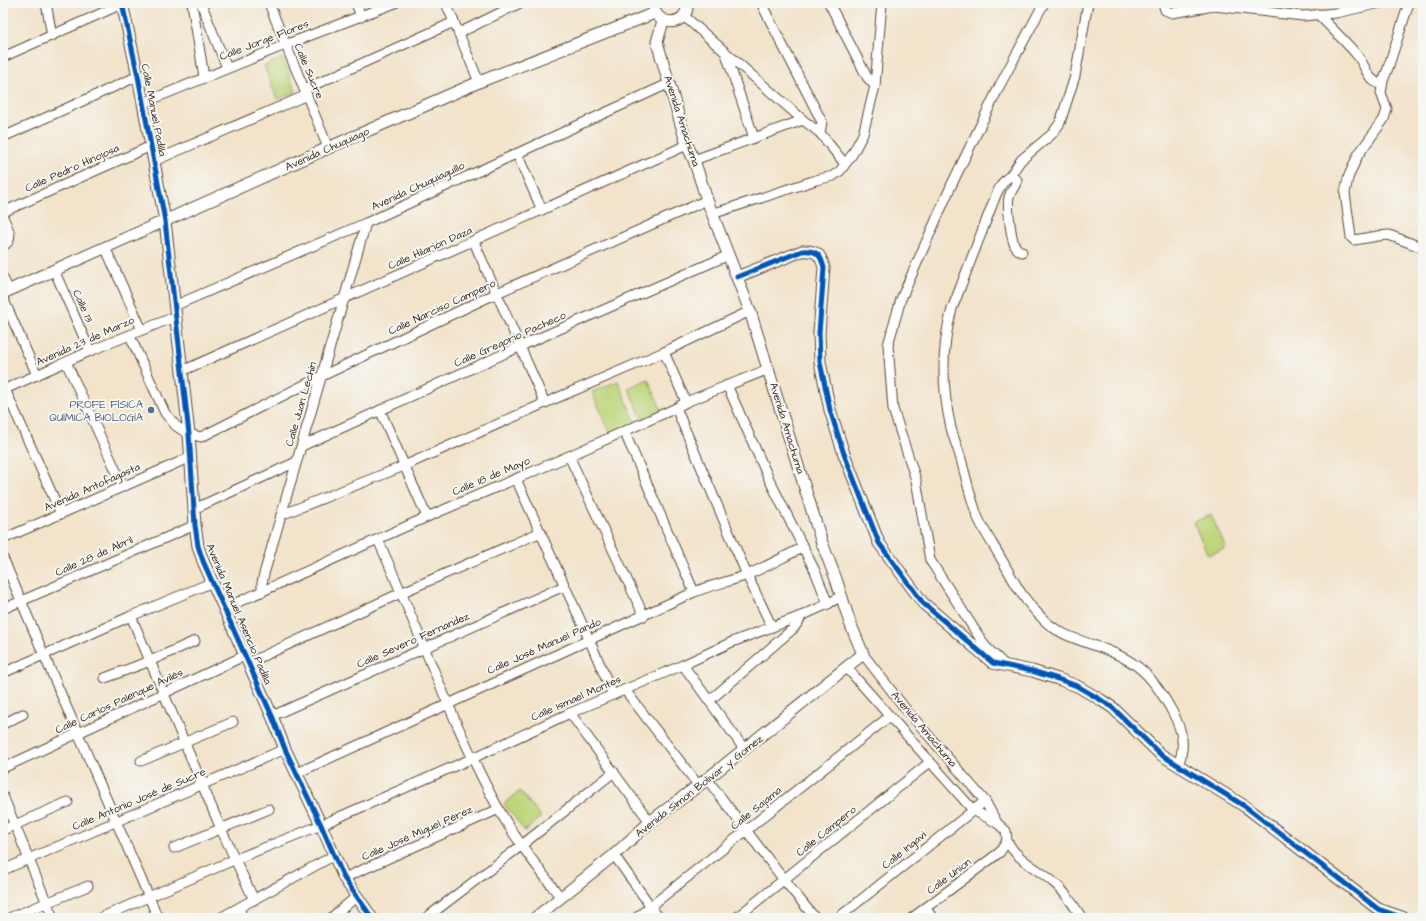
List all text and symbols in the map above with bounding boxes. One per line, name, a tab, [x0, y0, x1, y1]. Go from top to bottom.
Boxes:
street label: Calle Jorge Flores	[217, 16, 312, 65]
street label: Calle Sucre	[291, 41, 327, 101]
street label: Calle Manuel Padilla	[138, 62, 170, 158]
street label: Avenida Amachuma	[660, 74, 704, 169]
street label: Avenida Chuquiago	[283, 123, 373, 175]
street label: Calle Pedro Hinojosa	[22, 140, 122, 196]
street label: Avenida Chuquiaguillo	[369, 157, 468, 215]
street label: Calle Hilarión Daza	[386, 223, 475, 273]
street label: Calle Narciso Campero	[386, 275, 499, 338]
street label: Calle 13	[69, 287, 97, 325]
street label: Calle Gregorio Pacheco	[452, 307, 570, 371]
street label: Avenida 23 de Marzo	[33, 312, 137, 369]
street label: Calle Juan Lechin	[282, 360, 320, 448]
street label: Avenida Amachuma	[766, 380, 808, 476]
place label: PROFE FÍSICA QUÍMICA BIOLOGÍA	[49, 397, 143, 425]
marker: PROFE FÍSICA QUÍMICA BIOLOGÍA	[146, 405, 156, 415]
street label: Calle 18 de Mayo	[450, 453, 533, 500]
street label: Avenida Antofagasta	[42, 459, 143, 516]
street label: Calle 28 de Abril	[53, 532, 136, 580]
street label: Avenida Manuel Asencio Padilla	[202, 541, 276, 687]
street label: Calle Severo Fernandez	[354, 608, 472, 672]
street label: Calle José Manuel Pando	[485, 614, 604, 678]
street label: Calle Carlos Palenque Avilés	[53, 665, 186, 737]
street label: Calle Ismael Montes	[528, 671, 624, 725]
street label: Avenida Amachuma	[888, 688, 960, 770]
street label: Avenida Simon Bolivar y Gomez	[632, 731, 767, 841]
street label: Calle Antonio José de Sucre	[70, 764, 208, 834]
street label: Calle Sajama	[727, 783, 785, 833]
street label: Calle José Miguel Pérez	[359, 802, 476, 865]
street label: Calle Campero	[793, 802, 860, 860]
street label: Calle Ingavi	[879, 827, 930, 873]
street label: Calle Union	[924, 854, 975, 898]

